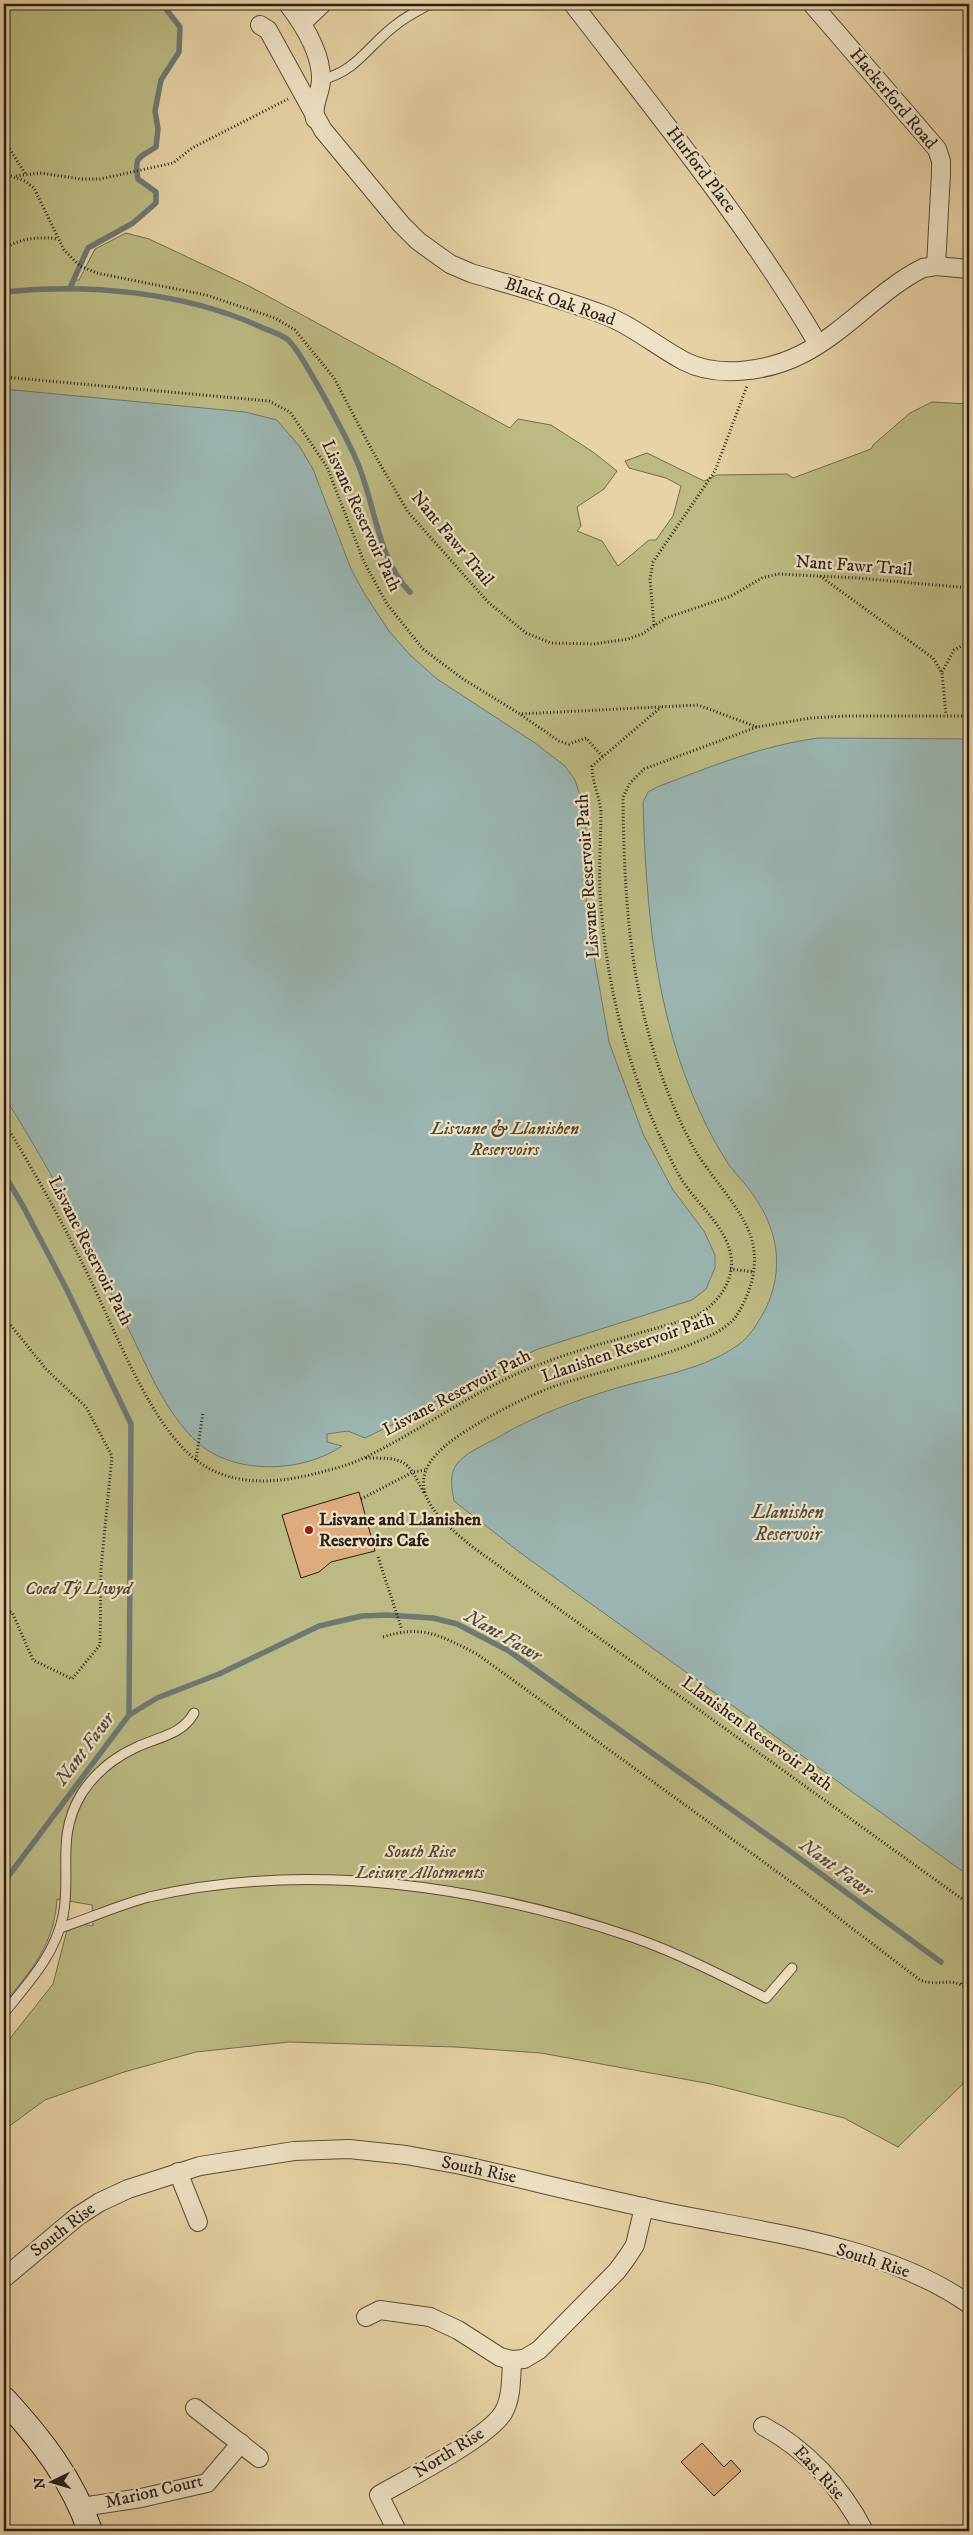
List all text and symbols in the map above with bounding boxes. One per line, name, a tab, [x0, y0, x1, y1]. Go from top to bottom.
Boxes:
street label: Hackerford Road	[845, 44, 941, 154]
street label: Hurford Place	[661, 122, 741, 218]
street label: Black Oak Road	[502, 273, 618, 331]
street label: Lisvane Reservoir Path	[316, 437, 406, 596]
street label: Nant Fawr Trail	[406, 487, 498, 591]
street label: Nant Fawr Trail	[795, 551, 914, 581]
street label: Lisvane Reservoir Path	[571, 793, 605, 959]
park label: Lisvane & Llanishen Reservoirs	[430, 1118, 579, 1161]
street label: Lisvane Reservoir Path	[43, 1173, 137, 1330]
street label: Llanishen Reservoir Path	[539, 1308, 718, 1388]
street label: Lisvane Reservoir Path	[379, 1344, 535, 1441]
water label: Llanishen Reservoir	[751, 1501, 824, 1546]
place label: Lisvane and Llanishen Reservoirs Cafe	[319, 1509, 482, 1552]
marker: Lisvane and Llanishen Reservoirs Cafe	[303, 1524, 315, 1536]
park label: Coed Tŷ Llwyd	[25, 1578, 134, 1600]
water label: Nant Fawr	[460, 1604, 547, 1668]
street label: Llanishen Reservoir Path	[677, 1672, 837, 1796]
water label: Nant Fawr	[50, 1706, 121, 1791]
water label: Nant Fawr	[794, 1833, 879, 1904]
park label: South Rise Leisure Allotments	[355, 1841, 485, 1884]
street label: South Rise	[440, 2151, 518, 2189]
street label: South Rise	[26, 2198, 100, 2262]
street label: South Rise	[833, 2239, 913, 2283]
street label: North Rise	[410, 2423, 488, 2483]
street label: East Rise	[788, 2441, 850, 2505]
north arrow	[28, 2458, 78, 2508]
street label: Marion Court	[103, 2470, 205, 2514]
text: N	[31, 2476, 50, 2490]

